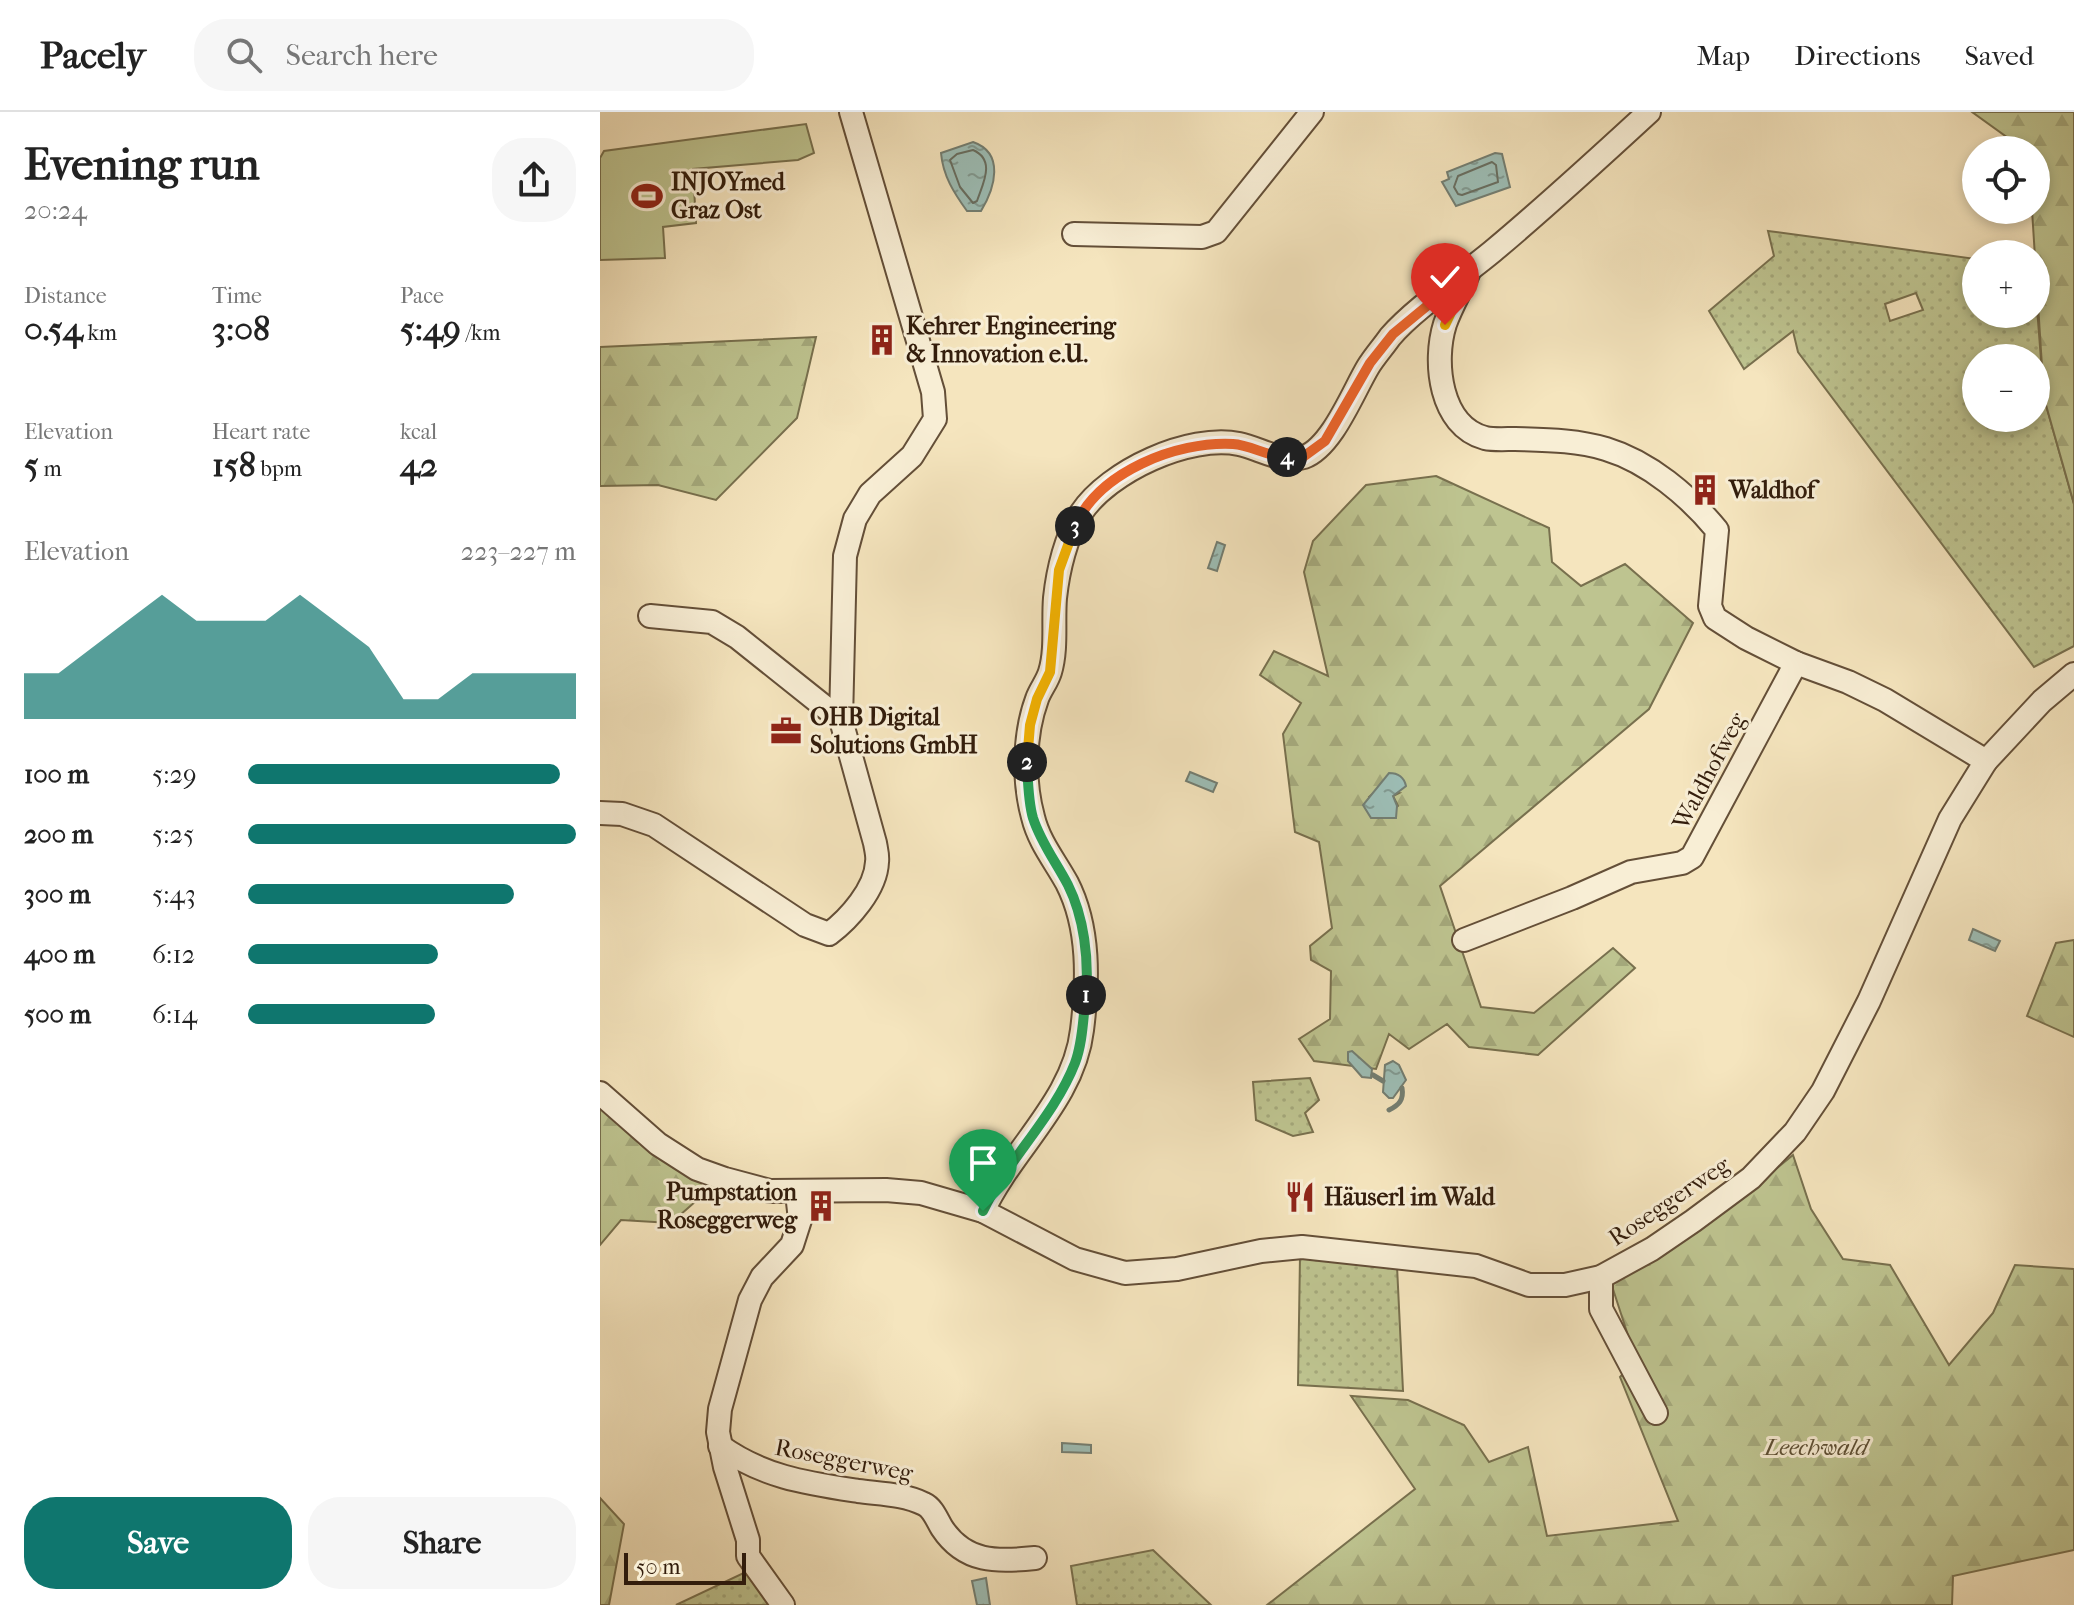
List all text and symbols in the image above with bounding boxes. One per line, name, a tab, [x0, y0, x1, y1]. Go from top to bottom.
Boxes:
search box	[194, 19, 754, 91]
text: Pacely	[40, 33, 146, 78]
icon: search	[222, 33, 266, 77]
text: Search here	[286, 38, 438, 73]
text: Map	[1697, 39, 1750, 72]
text: Directions	[1794, 39, 1921, 72]
text: Saved	[1965, 39, 2034, 72]
map controls	[1962, 136, 2050, 432]
button: locate	[1962, 136, 2050, 224]
button: share	[492, 138, 576, 222]
text: Evening run	[24, 139, 259, 190]
place label: INJOYmed Graz Ost	[671, 168, 786, 224]
sports icon: INJOYmed Graz Ost	[630, 179, 664, 213]
text: 20:24	[24, 195, 87, 226]
button: +	[1962, 240, 2050, 328]
pin	[1411, 243, 1479, 325]
icon: check	[1423, 255, 1467, 299]
text: Distance	[24, 283, 107, 309]
text: Time	[212, 283, 262, 309]
text: Pace	[400, 283, 444, 309]
text: 0.54	[24, 309, 83, 349]
text: 3:08	[212, 309, 270, 349]
text: 5:49	[400, 309, 461, 349]
place label: Kehrer Engineering & Innovation e.U.	[906, 312, 1117, 368]
text: km	[83, 320, 117, 346]
text: /km	[461, 320, 501, 346]
building icon: Kehrer Engineering & Innovation e.U.	[865, 323, 899, 357]
button: −	[1962, 344, 2050, 432]
text: Elevation	[24, 419, 113, 445]
text: Heart rate	[212, 419, 311, 445]
text: kcal	[400, 419, 437, 445]
pin: 4	[1267, 437, 1307, 477]
text: 4	[1281, 444, 1294, 470]
text: 5	[24, 445, 39, 485]
text: 158	[212, 445, 256, 485]
text: 42	[400, 445, 438, 485]
text: m	[39, 456, 62, 482]
text: bpm	[256, 456, 302, 482]
building icon: Waldhof	[1688, 473, 1722, 507]
place label: Waldhof	[1728, 476, 1820, 504]
pin: 3	[1055, 506, 1095, 546]
text: 3	[1070, 513, 1080, 539]
text: Elevation	[24, 536, 129, 567]
text: 223–227 m	[461, 536, 576, 567]
place label: OHB Digital Solutions GmbH	[810, 703, 978, 759]
street label: Waldhofweg	[1666, 707, 1752, 835]
office icon: OHB Digital Solutions GmbH	[769, 714, 803, 748]
pin: 2	[1007, 742, 1047, 782]
text: 2	[1021, 749, 1033, 775]
text: 100 m	[24, 759, 89, 790]
text: 5:29	[152, 759, 197, 790]
text: 200 m	[24, 819, 93, 850]
text: 5:25	[152, 819, 194, 850]
text: 300 m	[24, 879, 91, 910]
text: 5:43	[152, 879, 196, 910]
text: 400 m	[24, 939, 95, 970]
text: 6:12	[152, 939, 195, 970]
pin: 1	[1066, 975, 1106, 1015]
text: 1	[1082, 982, 1090, 1008]
text: 500 m	[24, 999, 91, 1030]
text: 6:14	[152, 999, 197, 1030]
pin	[949, 1129, 1017, 1211]
icon: arrive	[961, 1141, 1005, 1185]
street label: Roseggerweg	[1603, 1150, 1736, 1252]
place label: Pumpstation Roseggerweg	[657, 1178, 798, 1234]
restaurant icon: Häuserl im Wald	[1283, 1180, 1317, 1214]
place label: Häuserl im Wald	[1324, 1183, 1496, 1211]
building icon: Pumpstation Roseggerweg	[804, 1189, 838, 1223]
street label: Roseggerweg	[773, 1433, 917, 1487]
park label: Leechwald	[1762, 1433, 1871, 1461]
button: Save	[24, 1497, 292, 1589]
button: Share	[308, 1497, 576, 1589]
scale bar	[624, 1549, 746, 1585]
text: 50 m	[636, 1554, 681, 1580]

